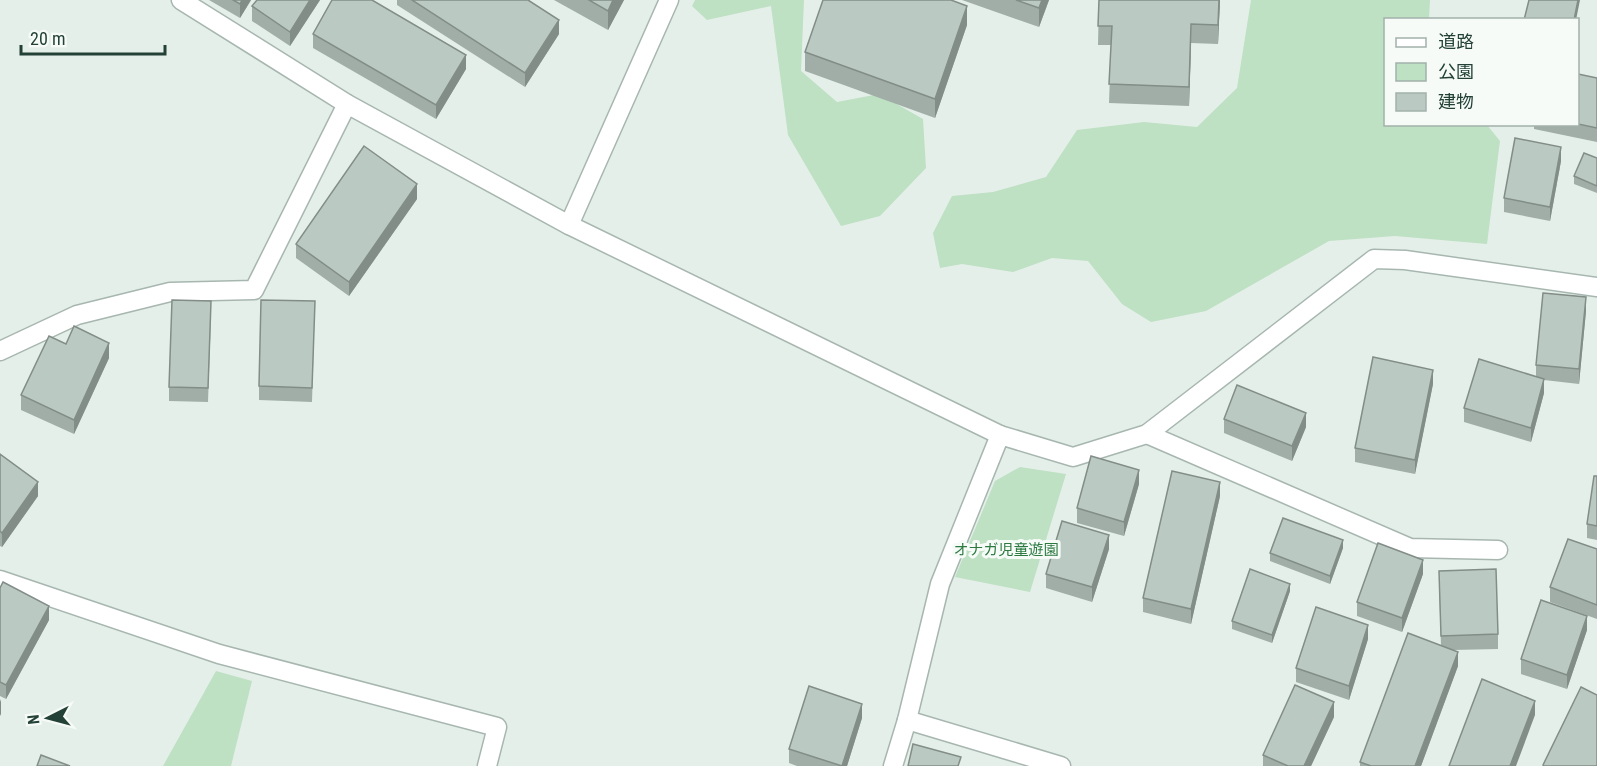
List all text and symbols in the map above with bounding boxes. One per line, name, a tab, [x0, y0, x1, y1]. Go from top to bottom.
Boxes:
scale bar	[21, 18, 165, 56]
legend	[1384, 18, 1579, 126]
text: 20 m	[30, 28, 65, 49]
text: 道路	[1438, 31, 1474, 52]
text: 公園	[1438, 61, 1474, 82]
text: 建物	[1438, 91, 1474, 112]
park label: オナガ児童遊園	[953, 541, 1059, 559]
north arrow	[18, 688, 78, 748]
text: N	[24, 714, 44, 725]

